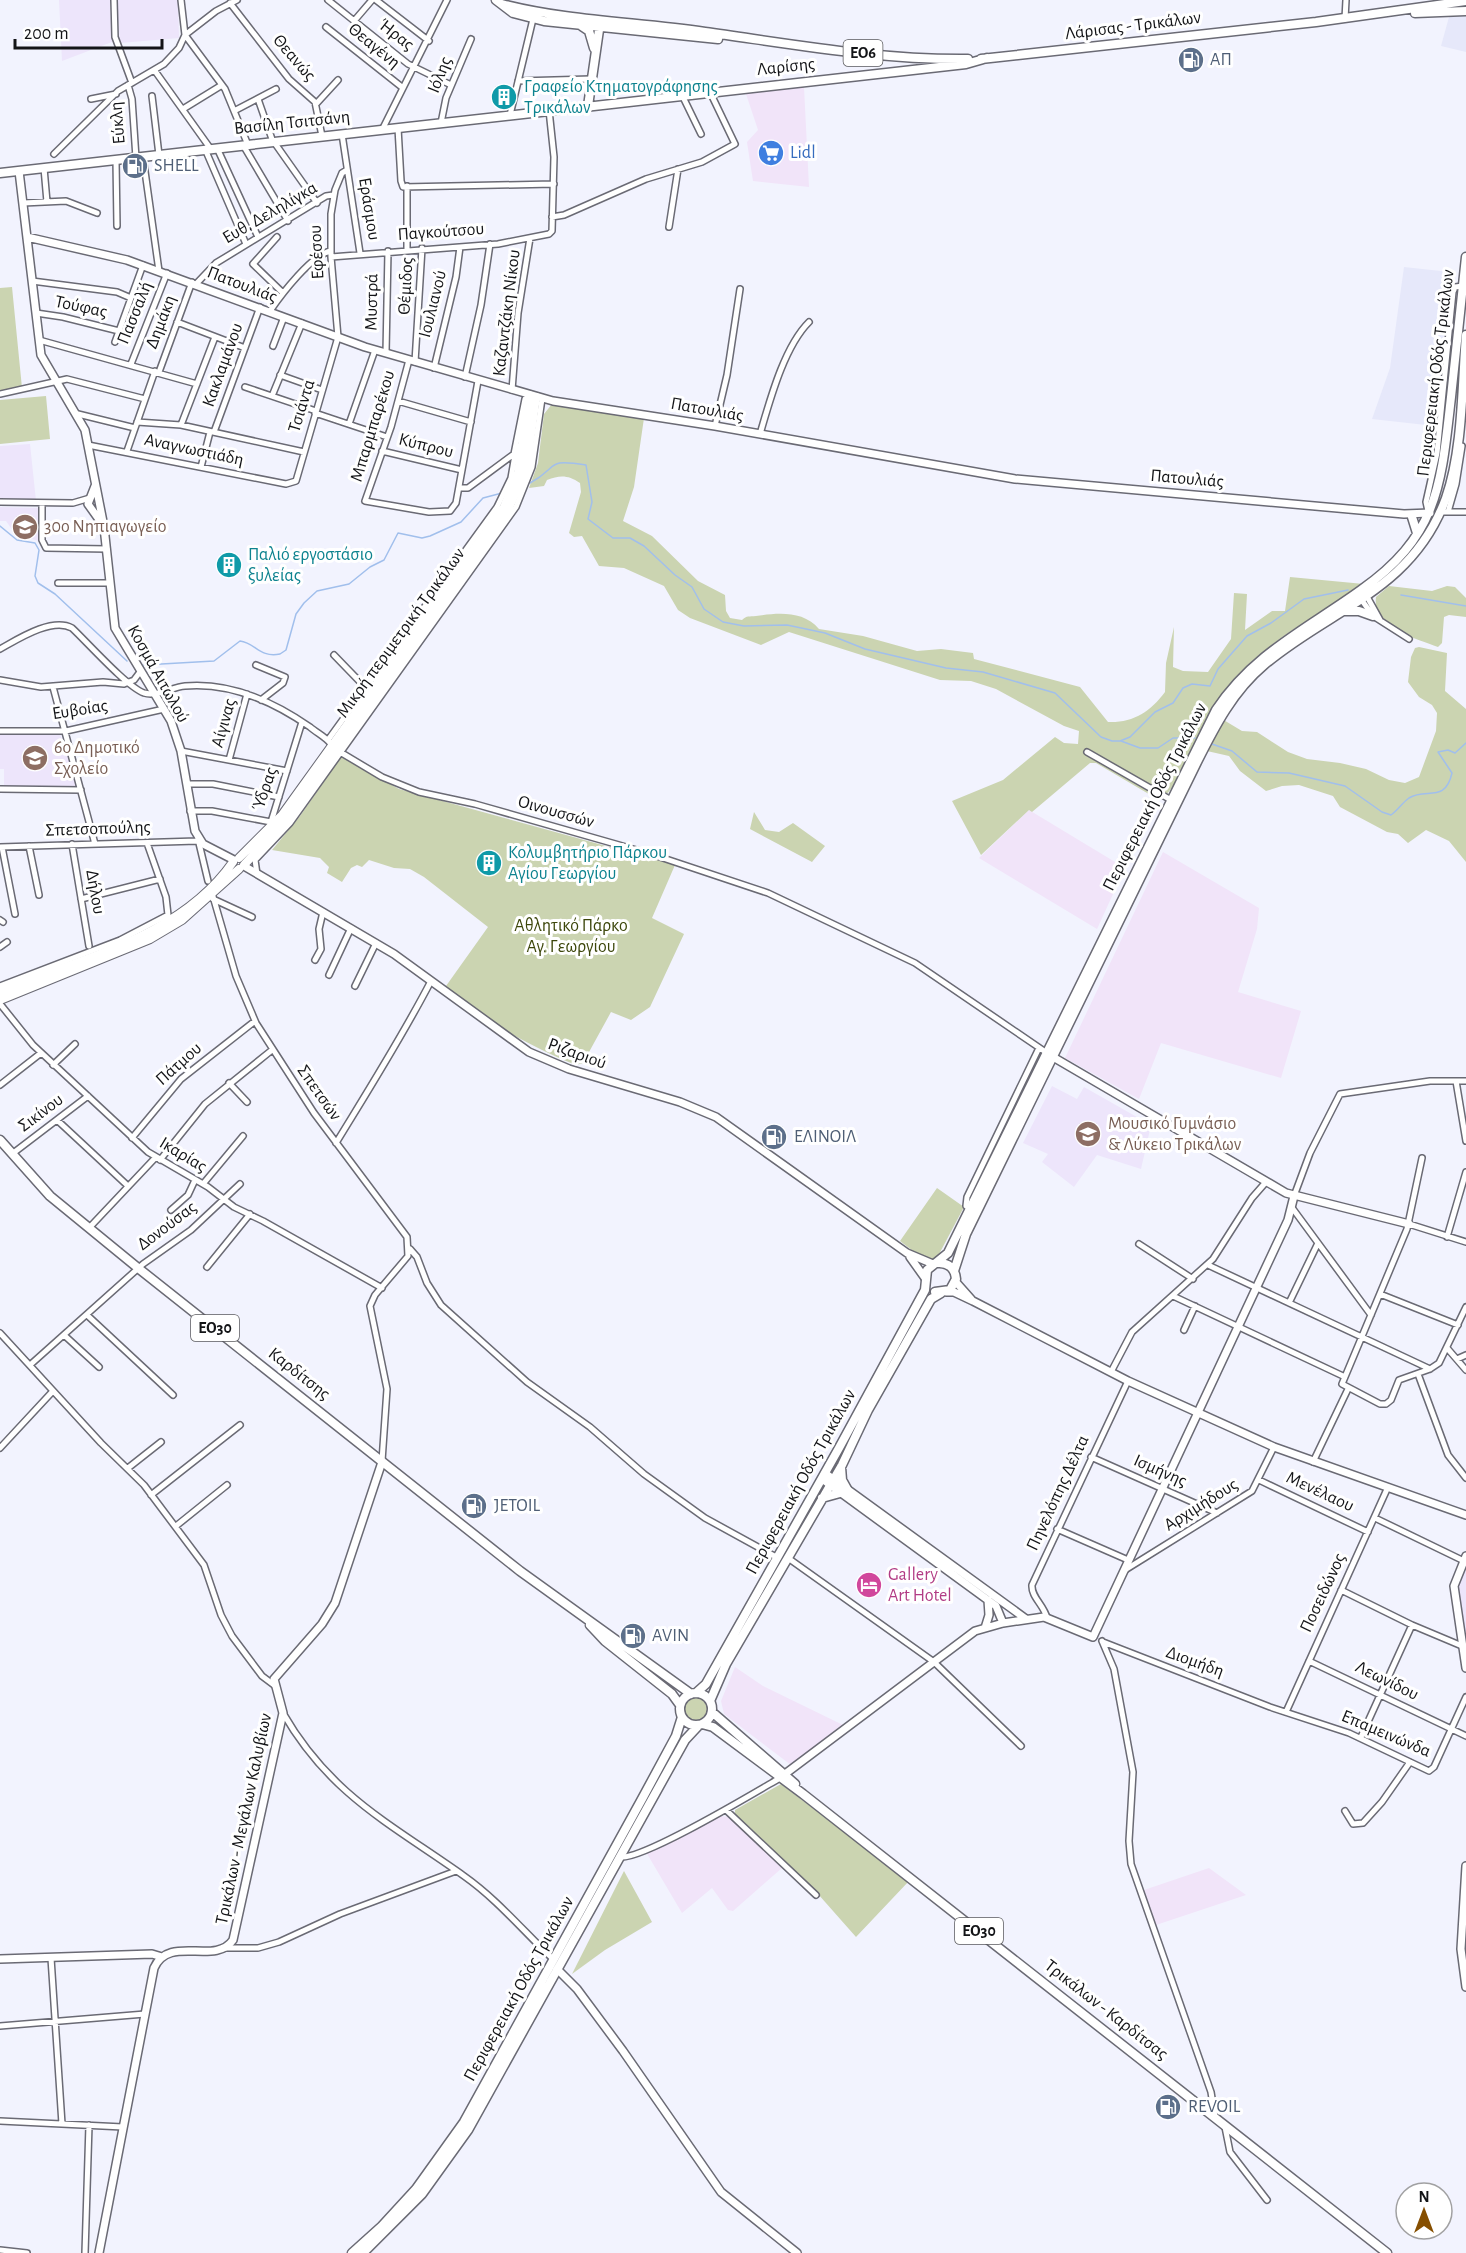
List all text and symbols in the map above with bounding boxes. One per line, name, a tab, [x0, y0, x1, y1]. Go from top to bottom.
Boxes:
street label: Λάρισας - Τρικάλων	[1064, 9, 1202, 43]
scale bar	[15, 12, 162, 50]
street label: Ήρας	[375, 16, 417, 54]
street label: Θεαγένη	[345, 20, 403, 72]
text: 200 m	[24, 25, 69, 43]
street label: Θεανώς	[269, 31, 319, 85]
road number: ΕΟ6	[844, 40, 882, 66]
fuel station icon: ΑΠ	[1176, 45, 1206, 75]
place label: ΑΠ	[1210, 51, 1232, 69]
street label: Ιόλης	[425, 54, 455, 96]
street label: Λαρίσης	[756, 54, 816, 79]
place label: Γραφείο Κτηματογράφησης Τρικάλων	[524, 77, 718, 117]
building icon: Γραφείο Κτηματογράφησης Τρικάλων	[489, 82, 519, 112]
street label: Εύκλη	[107, 101, 129, 145]
street label: Βασίλη Τσιτσάνη	[233, 107, 351, 138]
supermarket icon: Lidl	[756, 138, 786, 168]
place label: Lidl	[790, 144, 816, 162]
fuel station icon: SHELL	[120, 151, 150, 181]
place label: SHELL	[154, 157, 199, 175]
street label: Εράσμου	[355, 176, 383, 242]
street label: Ευθ. Δεληλίγκα	[219, 178, 320, 247]
street label: Παγκούτσου	[397, 220, 485, 244]
street label: Εφέσου	[307, 224, 327, 280]
street label: Καζαντζάκη Νίκου	[489, 248, 524, 377]
street label: Θέμιδος	[396, 257, 416, 315]
street label: Πατουλιάς	[204, 263, 280, 307]
street label: Περιφερειακή Οδός Τρικάλων	[1414, 268, 1458, 477]
street label: Ιουλιανού	[416, 269, 450, 339]
street label: Μυστρά	[363, 273, 381, 331]
street label: Πασσαλή	[114, 279, 156, 347]
street label: Τούφας	[53, 293, 109, 321]
street label: Δημάκη	[143, 293, 179, 351]
street label: Κακλαμάνου	[200, 321, 246, 409]
street label: Μπαρμπαρέκου	[348, 368, 398, 484]
street label: Τσιάντα	[285, 377, 319, 435]
street label: Πατουλιάς	[669, 395, 745, 425]
street label: Αναγνωστιάδη	[143, 431, 245, 469]
street label: Κύπρου	[397, 431, 455, 461]
street label: Πατουλιάς	[1150, 467, 1224, 491]
school or university icon: 30ο Νηπιαγωγείο	[10, 512, 40, 542]
place label: 30ο Νηπιαγωγείο	[44, 517, 166, 536]
street label: Μικρή περιμετρική Τρικάλων	[334, 545, 469, 721]
place label: Παλιό εργοστάσιο ξυλείας	[248, 546, 373, 585]
building icon: Παλιό εργοστάσιο ξυλείας	[214, 550, 244, 580]
street label: Κοσμά Αιτωλού	[124, 622, 192, 726]
street label: Ευβοίας	[51, 696, 109, 723]
street label: Αίγινας	[207, 696, 240, 750]
street label: Περιφερειακή Οδός Τρικάλων	[1100, 700, 1210, 894]
place label: 6ο Δημοτικό Σχολείο	[54, 739, 140, 778]
school or university icon: 6ο Δημοτικό Σχολείο	[20, 743, 50, 773]
street label: Ύδρας	[249, 765, 281, 813]
street label: Οινουσσών	[516, 793, 597, 832]
street label: Σπετσοπούλης	[45, 818, 151, 840]
place label: Κολυμβητήριο Πάρκου Αγίου Γεωργίου	[508, 844, 667, 883]
building icon: Κολυμβητήριο Πάρκου Αγίου Γεωργίου	[474, 848, 504, 878]
street label: Δήλου	[82, 868, 108, 916]
park label: Αθλητικό Πάρκο Αγ. Γεωργίου	[514, 917, 628, 956]
street label: Ριζαριού	[545, 1035, 609, 1073]
street label: Πάτμου	[153, 1039, 205, 1089]
street label: Σπετσών	[293, 1062, 345, 1124]
street label: Σικίνου	[15, 1090, 67, 1136]
place label: Μουσικό Γυμνάσιο & Λύκειο Τρικάλων	[1108, 1115, 1242, 1154]
school or university icon: Μουσικό Γυμνάσιο & Λύκειο Τρικάλων	[1073, 1119, 1103, 1149]
fuel station icon: ΕΛΙΝΟΙΛ	[759, 1122, 789, 1152]
place label: ΕΛΙΝΟΙΛ	[794, 1128, 856, 1146]
street label: Ικαρίας	[156, 1133, 210, 1176]
street label: Δονούσας	[134, 1198, 200, 1254]
road number: ΕΟ30	[191, 1315, 239, 1341]
street label: Καρδίτσης	[265, 1344, 334, 1404]
street label: Περιφερειακή Οδός Τρικάλων	[743, 1386, 860, 1577]
street label: Πηνελόπης Δέλτα	[1023, 1433, 1093, 1553]
street label: Ισμήνης	[1131, 1451, 1189, 1491]
street label: Μενέλαου	[1283, 1469, 1357, 1515]
street label: Αρχιμήδους	[1161, 1475, 1241, 1535]
fuel station icon: JETOIL	[459, 1491, 489, 1521]
place label: JETOIL	[494, 1497, 541, 1515]
street label: Ποσειδώνος	[1297, 1551, 1349, 1635]
place label: Gallery Art Hotel	[888, 1566, 952, 1605]
hotel icon: Gallery Art Hotel	[854, 1570, 884, 1600]
fuel station icon: AVIN	[618, 1621, 648, 1651]
place label: AVIN	[652, 1627, 689, 1645]
street label: Διομήδη	[1164, 1643, 1226, 1681]
street label: Λεωνίδου	[1353, 1657, 1422, 1704]
street label: Επαμεινώνδα	[1339, 1707, 1433, 1761]
street label: Τρικάλων - Μεγάλων Καλυβίων	[212, 1711, 275, 1926]
street label: Περιφερειακή Οδός Τρικάλων	[461, 1893, 578, 2084]
road number: ΕΟ30	[955, 1918, 1003, 1944]
street label: Τρικάλων - Καρδίτσας	[1041, 1956, 1172, 2064]
fuel station icon: REVOIL	[1153, 2092, 1183, 2122]
place label: REVOIL	[1188, 2098, 1241, 2116]
north arrow	[1394, 2181, 1454, 2241]
text: N	[1418, 2189, 1430, 2205]

